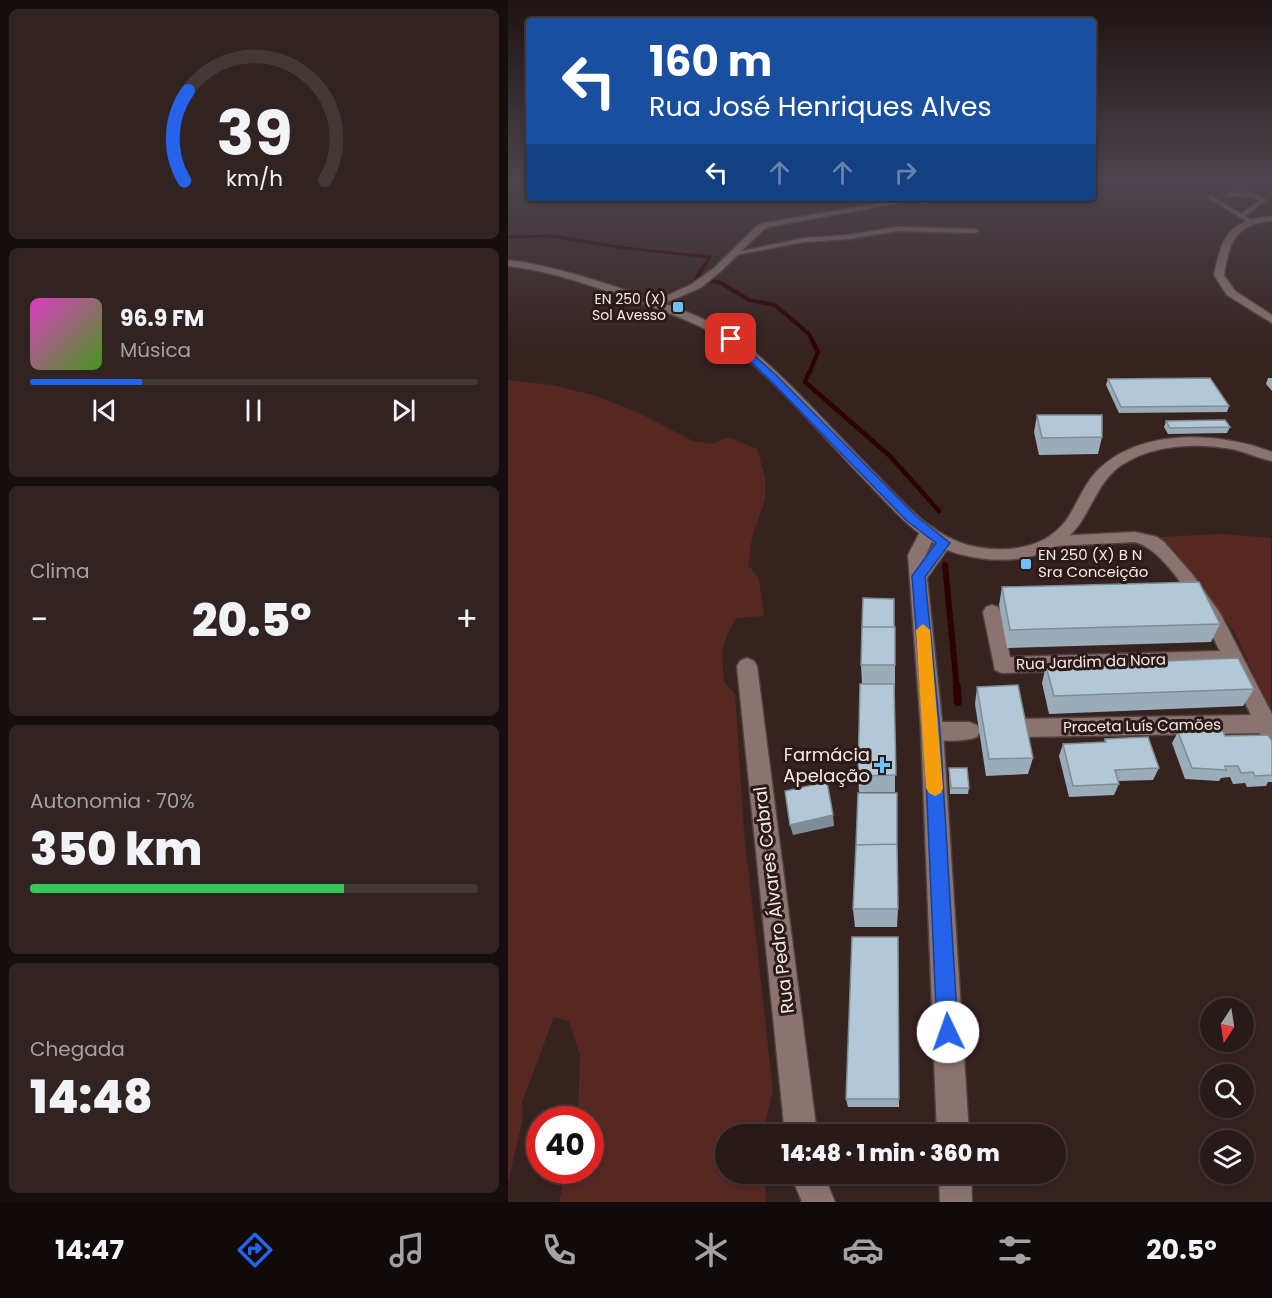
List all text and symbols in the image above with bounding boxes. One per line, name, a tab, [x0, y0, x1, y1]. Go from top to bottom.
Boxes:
text: 160 m	[649, 32, 772, 91]
icon: left	[550, 42, 628, 120]
text: Rua José Henriques Alves	[649, 88, 992, 125]
text: 39	[216, 89, 292, 177]
icon: left	[700, 156, 733, 189]
icon: ahead	[763, 156, 796, 189]
icon: ahead	[826, 156, 859, 189]
icon: right	[889, 156, 922, 189]
text: km/h	[225, 163, 283, 194]
place label: EN 250 (X) Sol Avesso	[592, 289, 666, 325]
marker: EN 250 (X) Sol Avesso	[671, 300, 685, 314]
text: 96.9 FM	[120, 303, 204, 334]
pin	[705, 313, 756, 364]
icon: arrive	[714, 322, 747, 355]
text: Música	[120, 336, 191, 364]
icon: previous	[88, 394, 121, 427]
icon: pause	[237, 394, 270, 427]
icon: next	[387, 394, 420, 427]
place label: EN 250 (X) B N Sra Conceição	[1038, 544, 1148, 582]
text: Clima	[30, 557, 89, 585]
marker: EN 250 (X) B N Sra Conceição	[1019, 557, 1033, 571]
text: 20.5°	[192, 589, 312, 652]
text: −	[30, 596, 48, 643]
text: +	[455, 596, 478, 643]
street label: Rua Jardim da Nora	[1016, 648, 1166, 675]
street label: Praceta Luís Camões	[1063, 714, 1221, 737]
place label: Farmácia Apelação	[783, 742, 870, 788]
marker: Farmácia Apelação	[875, 758, 889, 772]
street label: Rua Pedro Álvares Cabral	[747, 785, 800, 1015]
text: Autonomia · 70%	[30, 787, 195, 815]
text: 350 km	[30, 818, 202, 881]
north arrow	[1200, 998, 1254, 1052]
map controls	[1200, 998, 1254, 1184]
position arrow	[916, 1000, 980, 1064]
text: Chegada	[30, 1035, 125, 1063]
button: search	[1200, 1064, 1254, 1118]
text: 14:48	[30, 1066, 153, 1129]
speed limit sign: 40	[526, 1106, 604, 1184]
button: layers	[1200, 1130, 1254, 1184]
text: 14:48 · 1 min · 360 m	[781, 1138, 1000, 1169]
icon: directions	[234, 1229, 276, 1271]
icon: music	[386, 1229, 428, 1271]
icon: phone	[538, 1229, 580, 1271]
icon: climate	[690, 1229, 732, 1271]
icon: car	[842, 1229, 884, 1271]
icon: filters	[994, 1229, 1036, 1271]
text: 14:47	[55, 1231, 124, 1268]
text: 20.5°	[1146, 1231, 1217, 1268]

